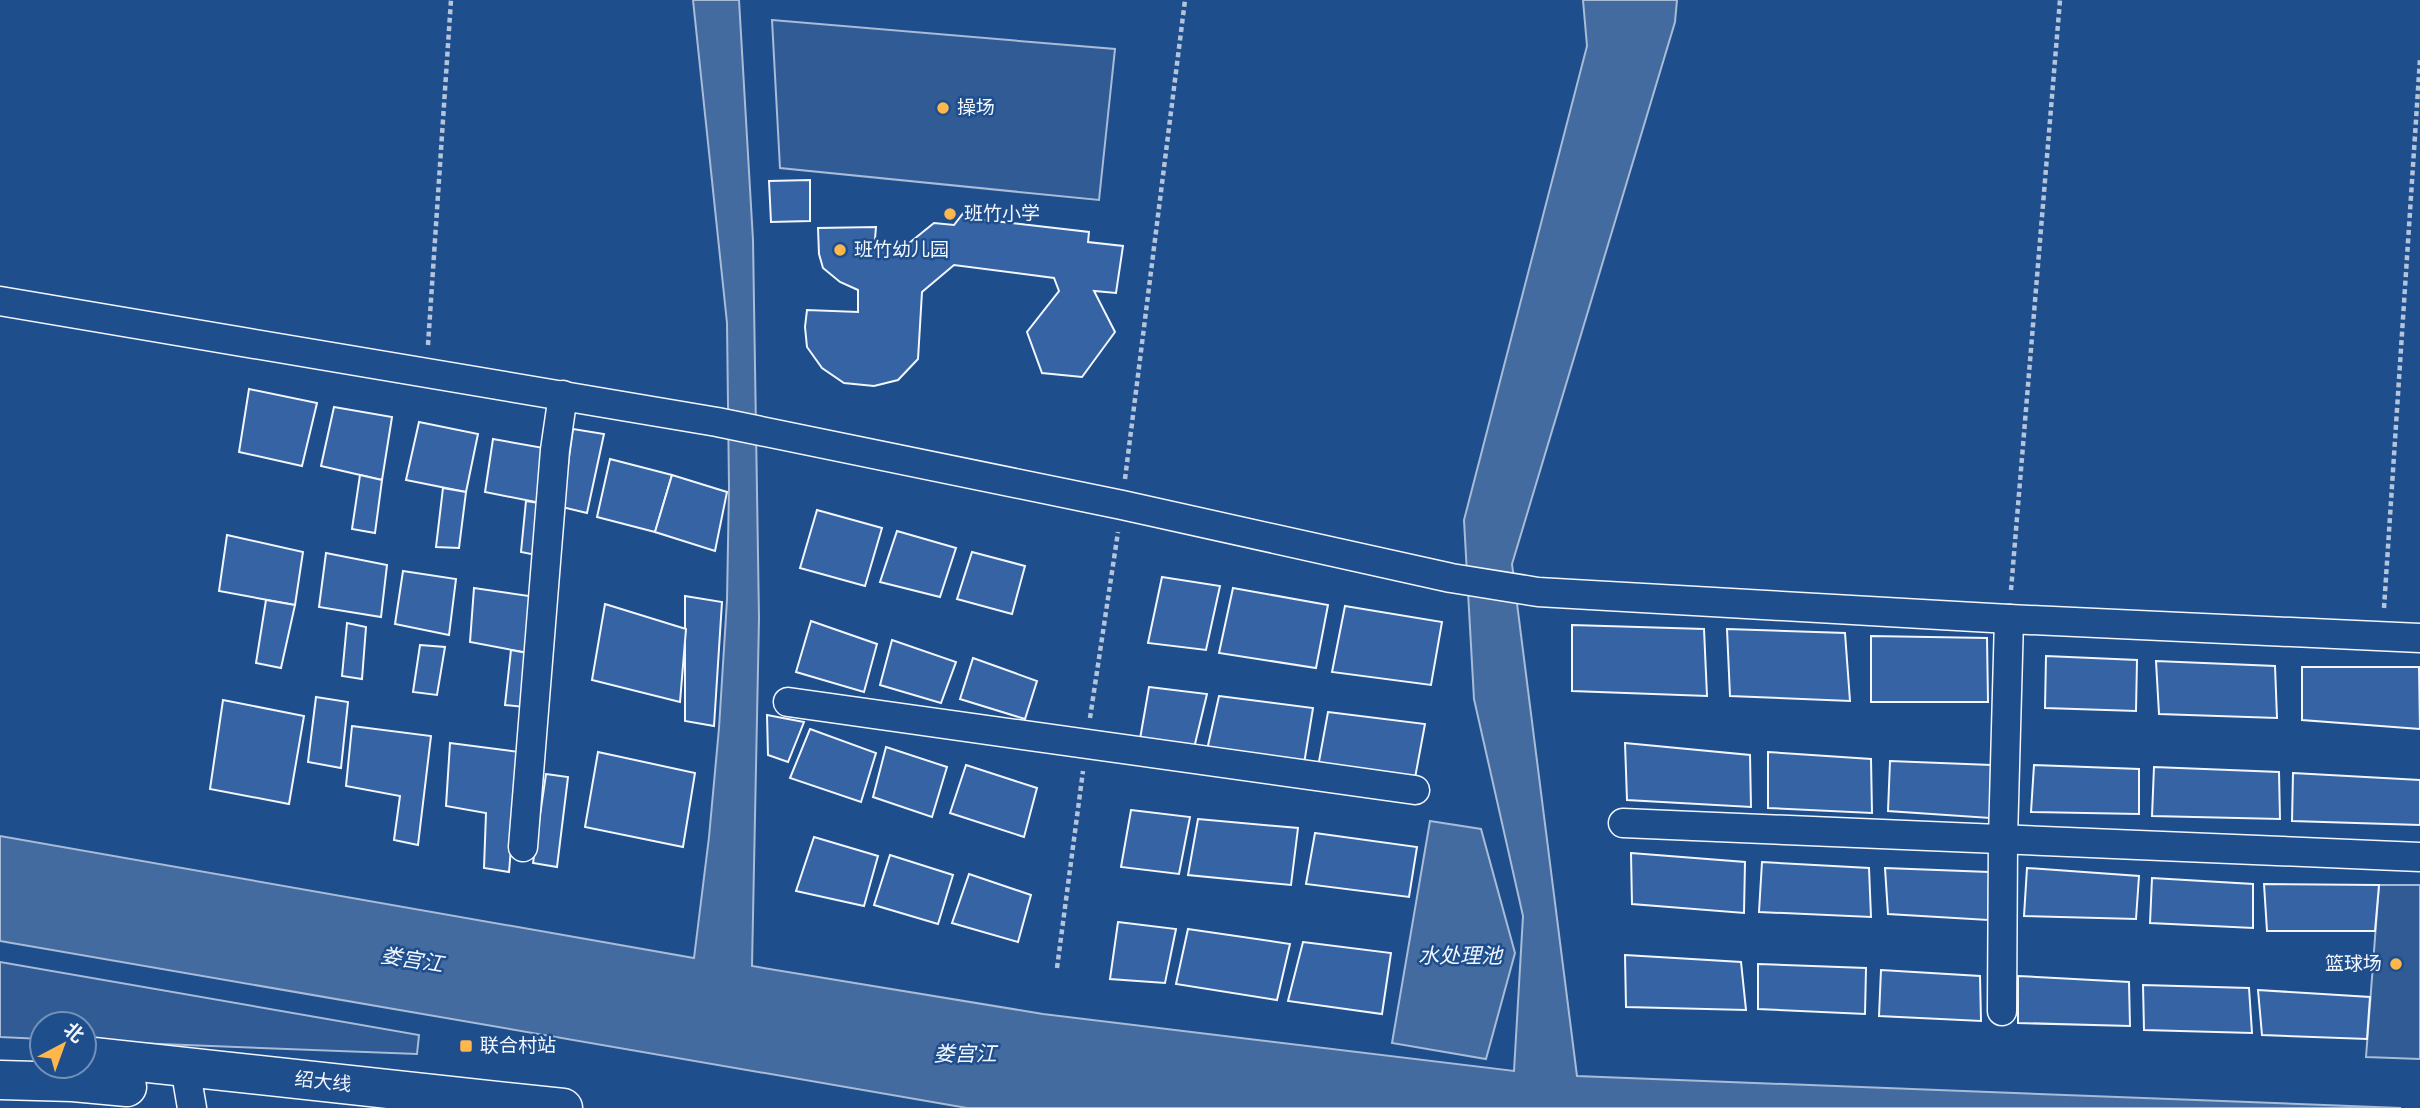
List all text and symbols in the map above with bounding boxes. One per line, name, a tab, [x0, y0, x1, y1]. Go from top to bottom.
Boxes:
place label: 操场	[957, 96, 995, 120]
marker: 操场	[935, 100, 951, 116]
place label: 班竹小学	[964, 202, 1040, 226]
marker: 班竹小学	[942, 206, 958, 222]
place label: 班竹幼儿园	[854, 238, 949, 262]
marker: 班竹幼儿园	[832, 242, 848, 258]
water label: 娄宫江	[379, 942, 447, 978]
water label: 水处理池	[1418, 943, 1504, 969]
place label: 篮球场	[2325, 952, 2382, 976]
marker: 篮球场	[2388, 956, 2404, 972]
north arrow	[28, 1010, 98, 1080]
text: 北	[58, 1018, 89, 1048]
place label: 联合村站	[480, 1034, 556, 1058]
marker: 联合村站	[458, 1038, 474, 1054]
water label: 娄宫江	[934, 1041, 998, 1067]
street label: 绍大线	[293, 1067, 353, 1097]

